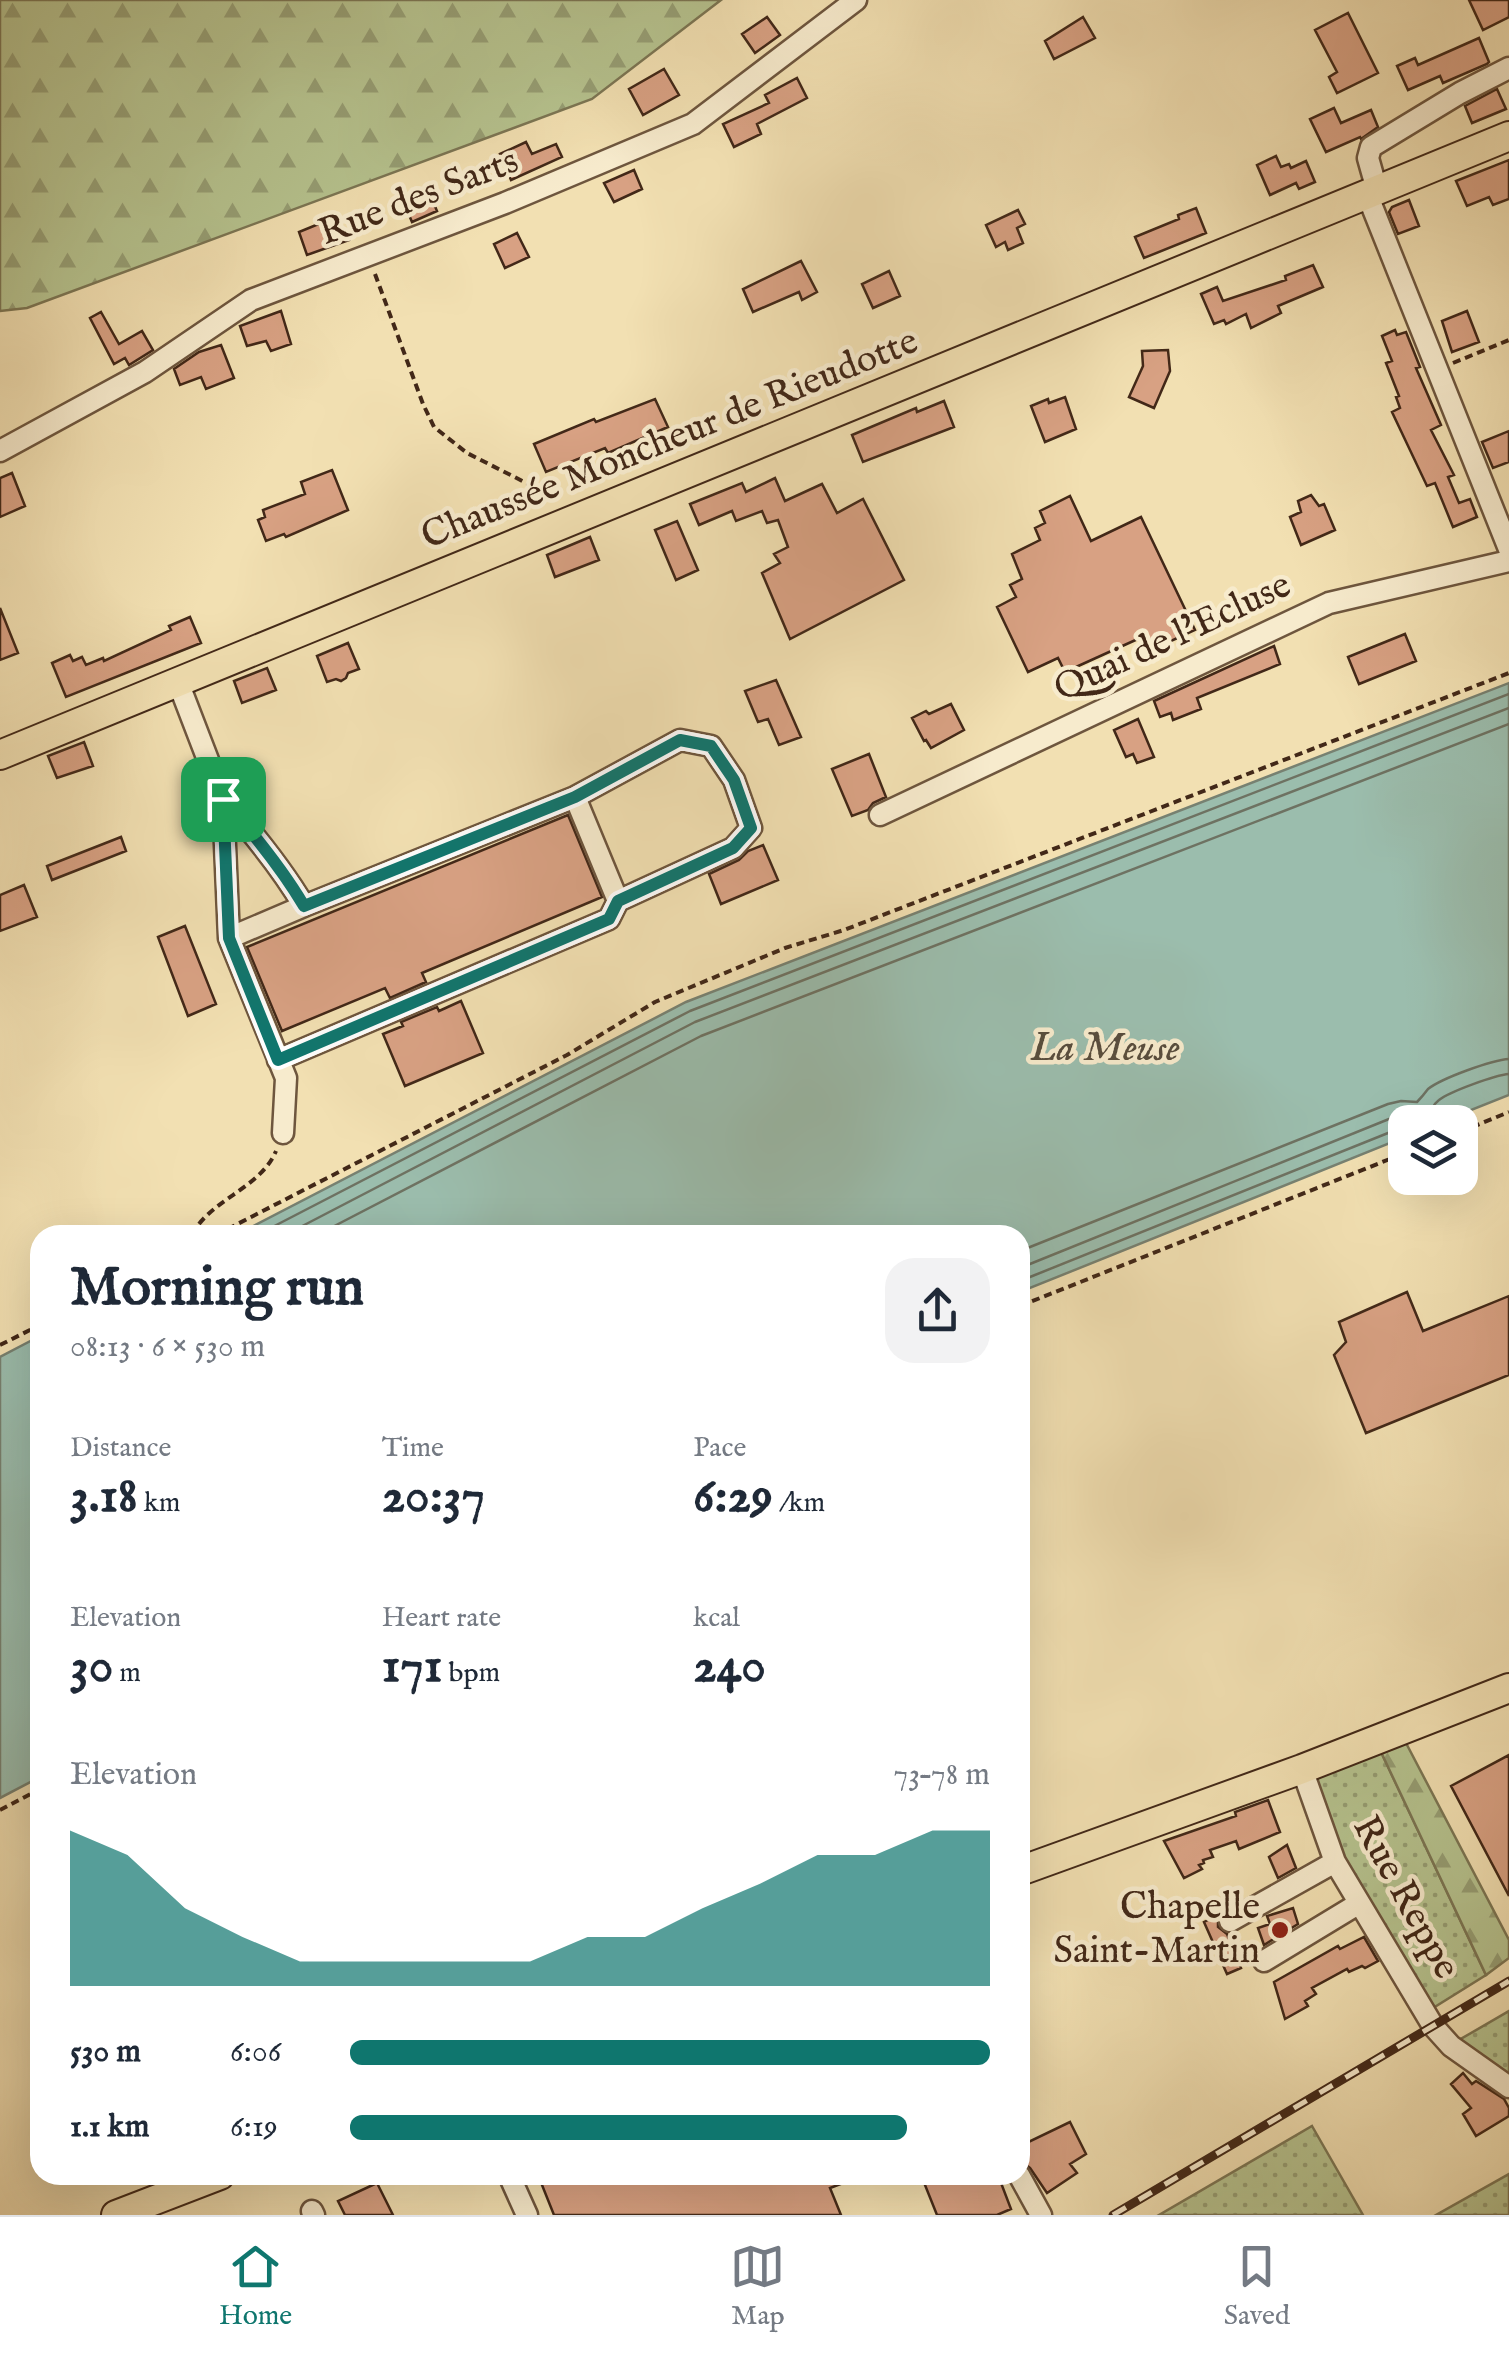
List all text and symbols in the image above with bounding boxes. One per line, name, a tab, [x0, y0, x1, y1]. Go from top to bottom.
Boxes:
street label: Rue des Sarts	[312, 138, 526, 258]
street label: Chaussée Moncheur de Rieudotte	[415, 318, 925, 562]
street label: Quai de l'Ecluse	[1047, 562, 1299, 714]
pin	[181, 757, 266, 842]
icon: arrive	[196, 772, 251, 827]
water label: La Meuse	[1029, 1024, 1180, 1075]
map controls	[1388, 1105, 1478, 1195]
button: layers	[1388, 1105, 1478, 1195]
text: Morning run	[70, 1254, 364, 1324]
button: share	[885, 1258, 990, 1363]
text: 08:13 · 6 × 530 m	[70, 1327, 265, 1368]
text: Distance	[70, 1431, 171, 1466]
text: Time	[382, 1431, 444, 1466]
text: Pace	[693, 1431, 746, 1466]
text: 3.18	[70, 1466, 138, 1529]
text: 20:37	[382, 1466, 485, 1529]
text: 6:29	[693, 1466, 773, 1529]
text: km	[138, 1486, 180, 1521]
text: /km	[773, 1486, 825, 1521]
text: Elevation	[70, 1601, 181, 1636]
text: Heart rate	[382, 1601, 501, 1636]
text: kcal	[693, 1601, 740, 1636]
text: 30	[70, 1636, 113, 1699]
text: 171	[382, 1636, 442, 1699]
text: 240	[693, 1636, 766, 1699]
text: m	[113, 1656, 141, 1691]
text: bpm	[442, 1656, 500, 1691]
text: Elevation	[70, 1755, 197, 1796]
text: 73–78 m	[893, 1755, 990, 1796]
street label: Rue Reppe	[1341, 1808, 1469, 1988]
place label: Chapelle Saint-Martin	[1054, 1884, 1260, 1976]
marker: Chapelle Saint-Martin	[1269, 1919, 1291, 1941]
text: 530 m	[70, 2032, 141, 2073]
text: 6:06	[230, 2032, 281, 2073]
text: 1.1 km	[70, 2107, 150, 2148]
text: 6:19	[230, 2107, 278, 2148]
tab: Home	[219, 2239, 292, 2334]
tab: Map	[730, 2239, 785, 2334]
tab: Saved	[1224, 2239, 1290, 2334]

